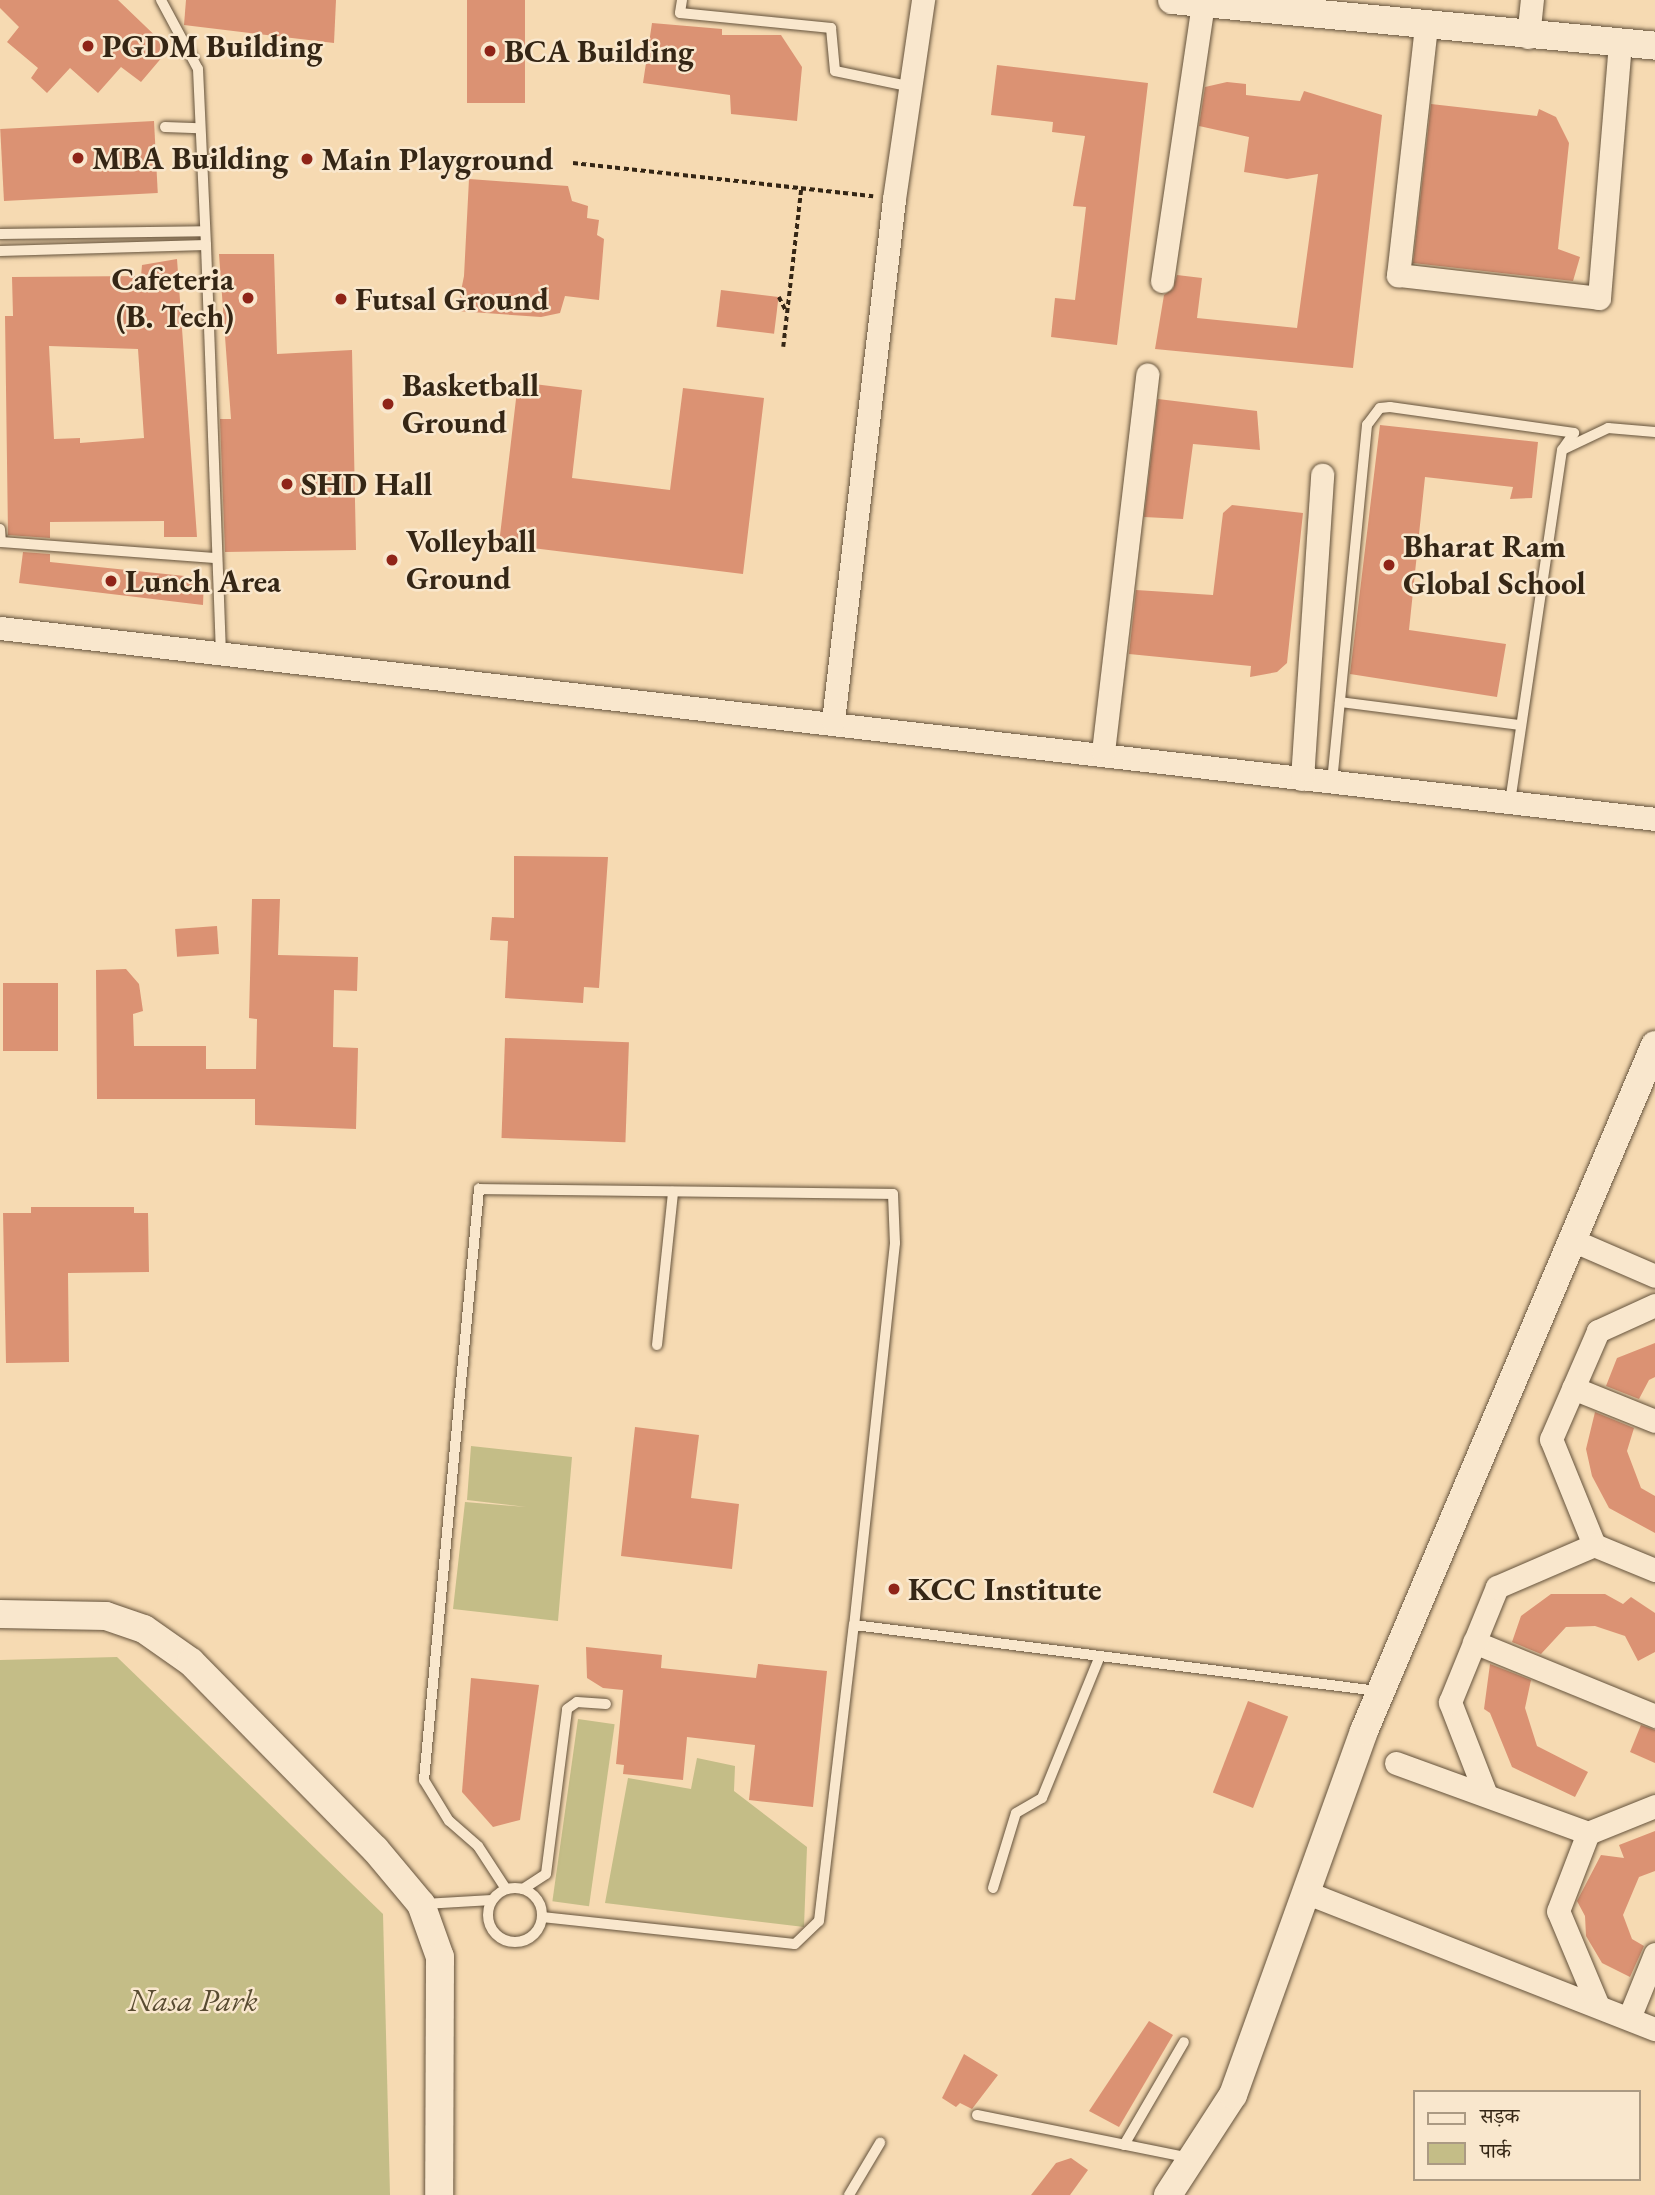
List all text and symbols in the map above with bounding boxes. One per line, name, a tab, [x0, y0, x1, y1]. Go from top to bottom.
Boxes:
place label: PGDM Building	[102, 27, 323, 65]
place label: BCA Building	[504, 32, 694, 70]
marker: PGDM Building	[80, 38, 96, 54]
marker: BCA Building	[482, 43, 498, 59]
place label: MBA Building	[92, 139, 288, 177]
place label: Main Playground	[321, 140, 554, 178]
marker: MBA Building	[70, 150, 86, 166]
marker: Main Playground	[299, 151, 315, 167]
place label: Cafeteria (B. Tech)	[112, 261, 234, 336]
place label: Futsal Ground	[355, 280, 549, 318]
marker: Cafeteria (B. Tech)	[240, 290, 256, 306]
marker: Futsal Ground	[333, 291, 349, 307]
place label: Basketball Ground	[402, 367, 539, 442]
marker: Basketball Ground	[380, 396, 396, 412]
place label: SHD Hall	[301, 465, 432, 503]
marker: SHD Hall	[279, 476, 295, 492]
place label: Volleyball Ground	[406, 523, 536, 598]
place label: Bharat Ram Global School	[1403, 528, 1586, 603]
marker: Volleyball Ground	[384, 552, 400, 568]
marker: Bharat Ram Global School	[1381, 557, 1397, 573]
place label: Lunch Area	[125, 562, 281, 600]
marker: Lunch Area	[103, 573, 119, 589]
place label: KCC Institute	[908, 1570, 1101, 1608]
marker: KCC Institute	[886, 1581, 902, 1597]
park label: Nasa Park	[128, 1981, 258, 2019]
legend	[1414, 2090, 1641, 2181]
text: सड़क	[1480, 2102, 1519, 2129]
text: पार्क	[1480, 2137, 1511, 2164]

